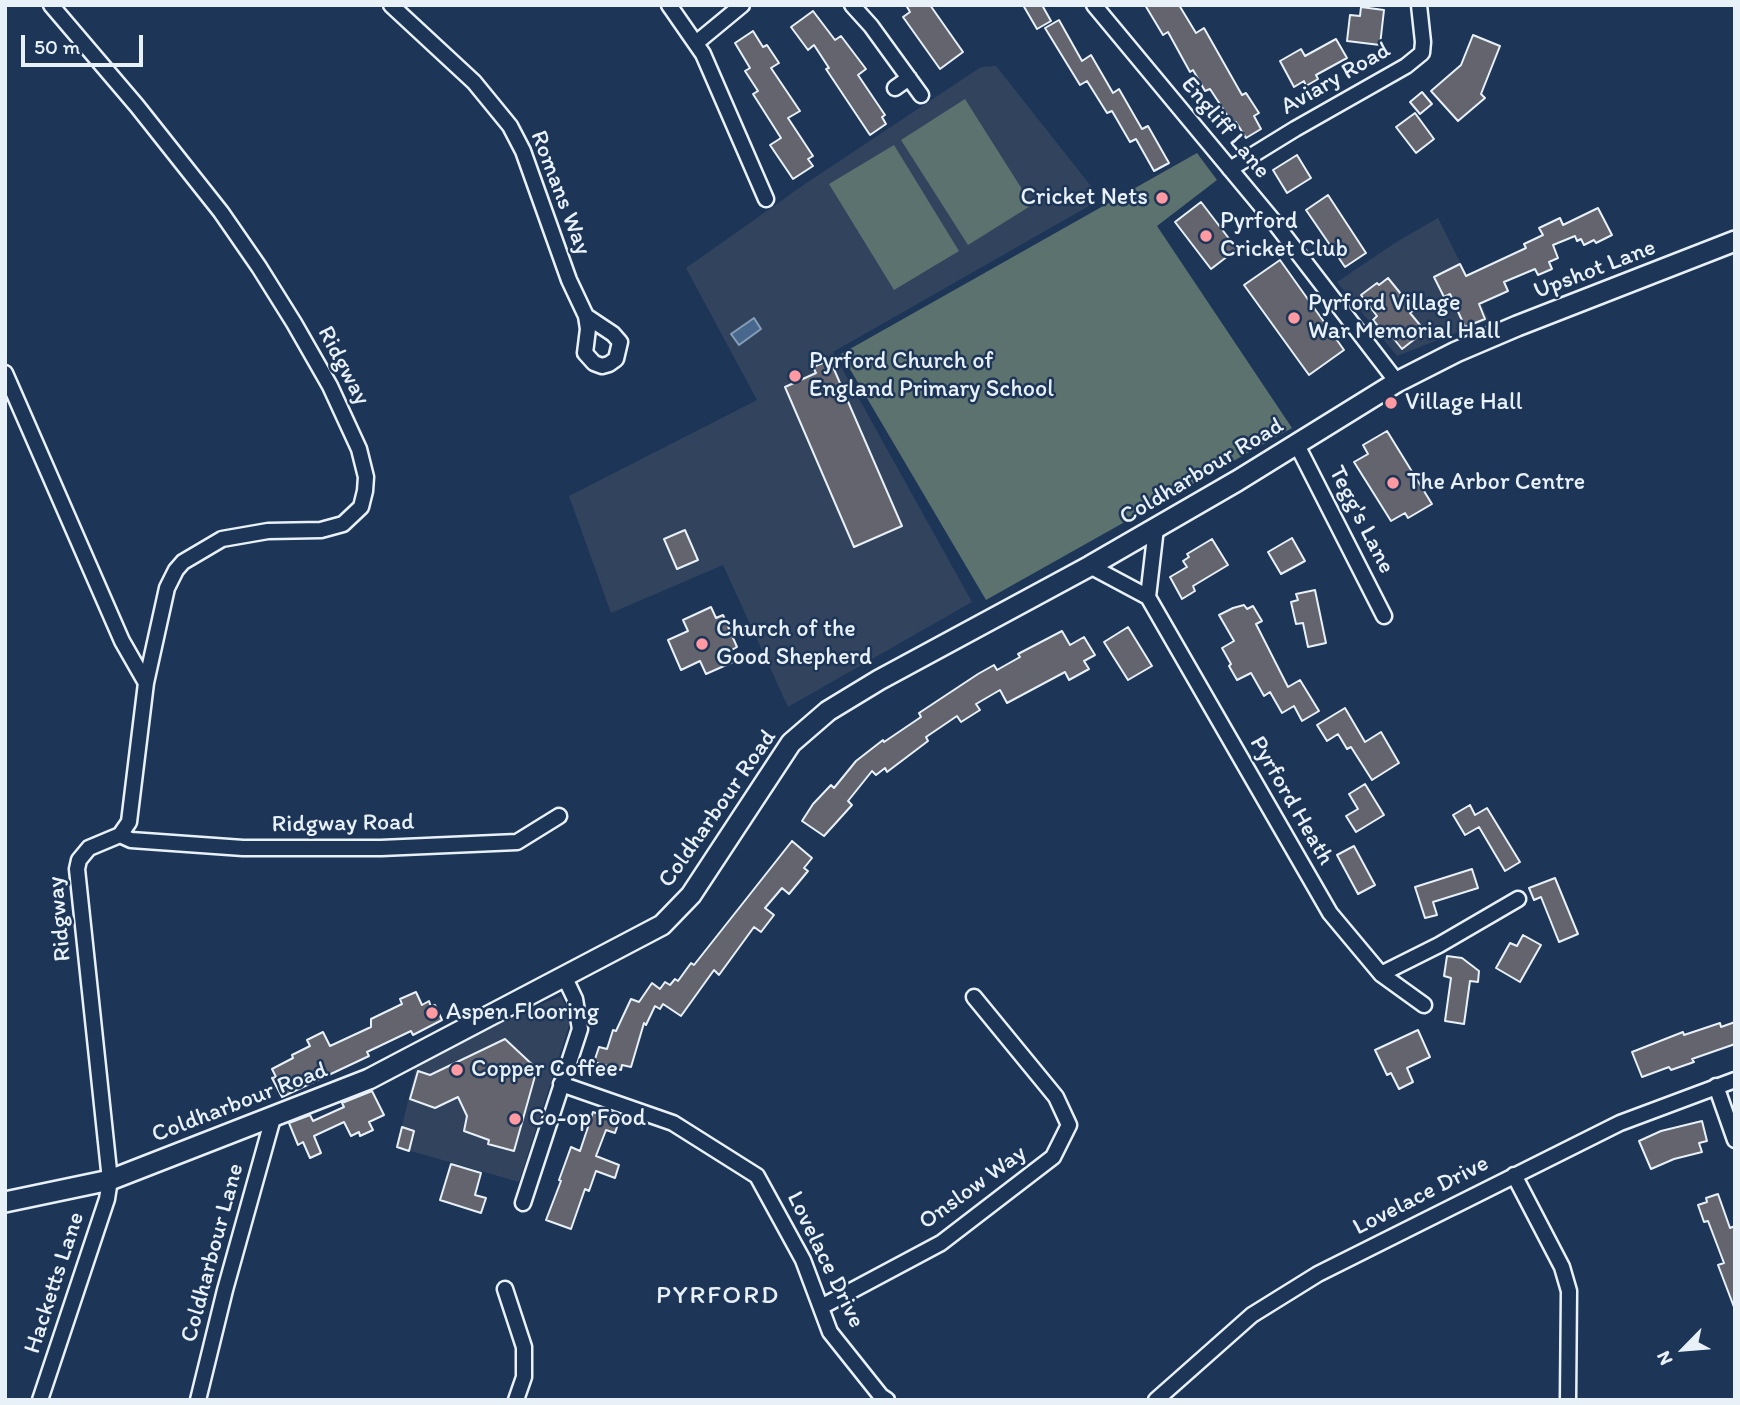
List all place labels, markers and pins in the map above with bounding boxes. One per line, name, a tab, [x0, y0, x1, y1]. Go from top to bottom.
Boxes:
place label: Cricket Nets	[1021, 184, 1148, 212]
marker: Cricket Nets	[1154, 190, 1170, 206]
place label: Pyrford Cricket Club	[1220, 208, 1348, 264]
marker: Pyrford Cricket Club	[1198, 228, 1214, 244]
place label: Pyrford Village War Memorial Hall	[1308, 290, 1500, 346]
marker: Pyrford Village War Memorial Hall	[1286, 310, 1302, 326]
place label: Pyrford Church of England Primary School	[809, 348, 1054, 404]
marker: Pyrford Church of England Primary School	[787, 368, 803, 384]
place label: Village Hall	[1405, 389, 1523, 417]
marker: Village Hall	[1383, 395, 1399, 411]
place label: The Arbor Centre	[1407, 469, 1585, 497]
marker: The Arbor Centre	[1385, 475, 1401, 491]
place label: Church of the Good Shepherd	[716, 616, 872, 672]
marker: Church of the Good Shepherd	[694, 636, 710, 652]
place label: Aspen Flooring	[446, 999, 599, 1027]
marker: Aspen Flooring	[424, 1005, 440, 1021]
place label: Copper Coffee	[471, 1056, 618, 1084]
marker: Copper Coffee	[449, 1062, 465, 1078]
place label: Co-op Food	[529, 1105, 646, 1133]
marker: Co-op Food	[507, 1111, 523, 1127]

